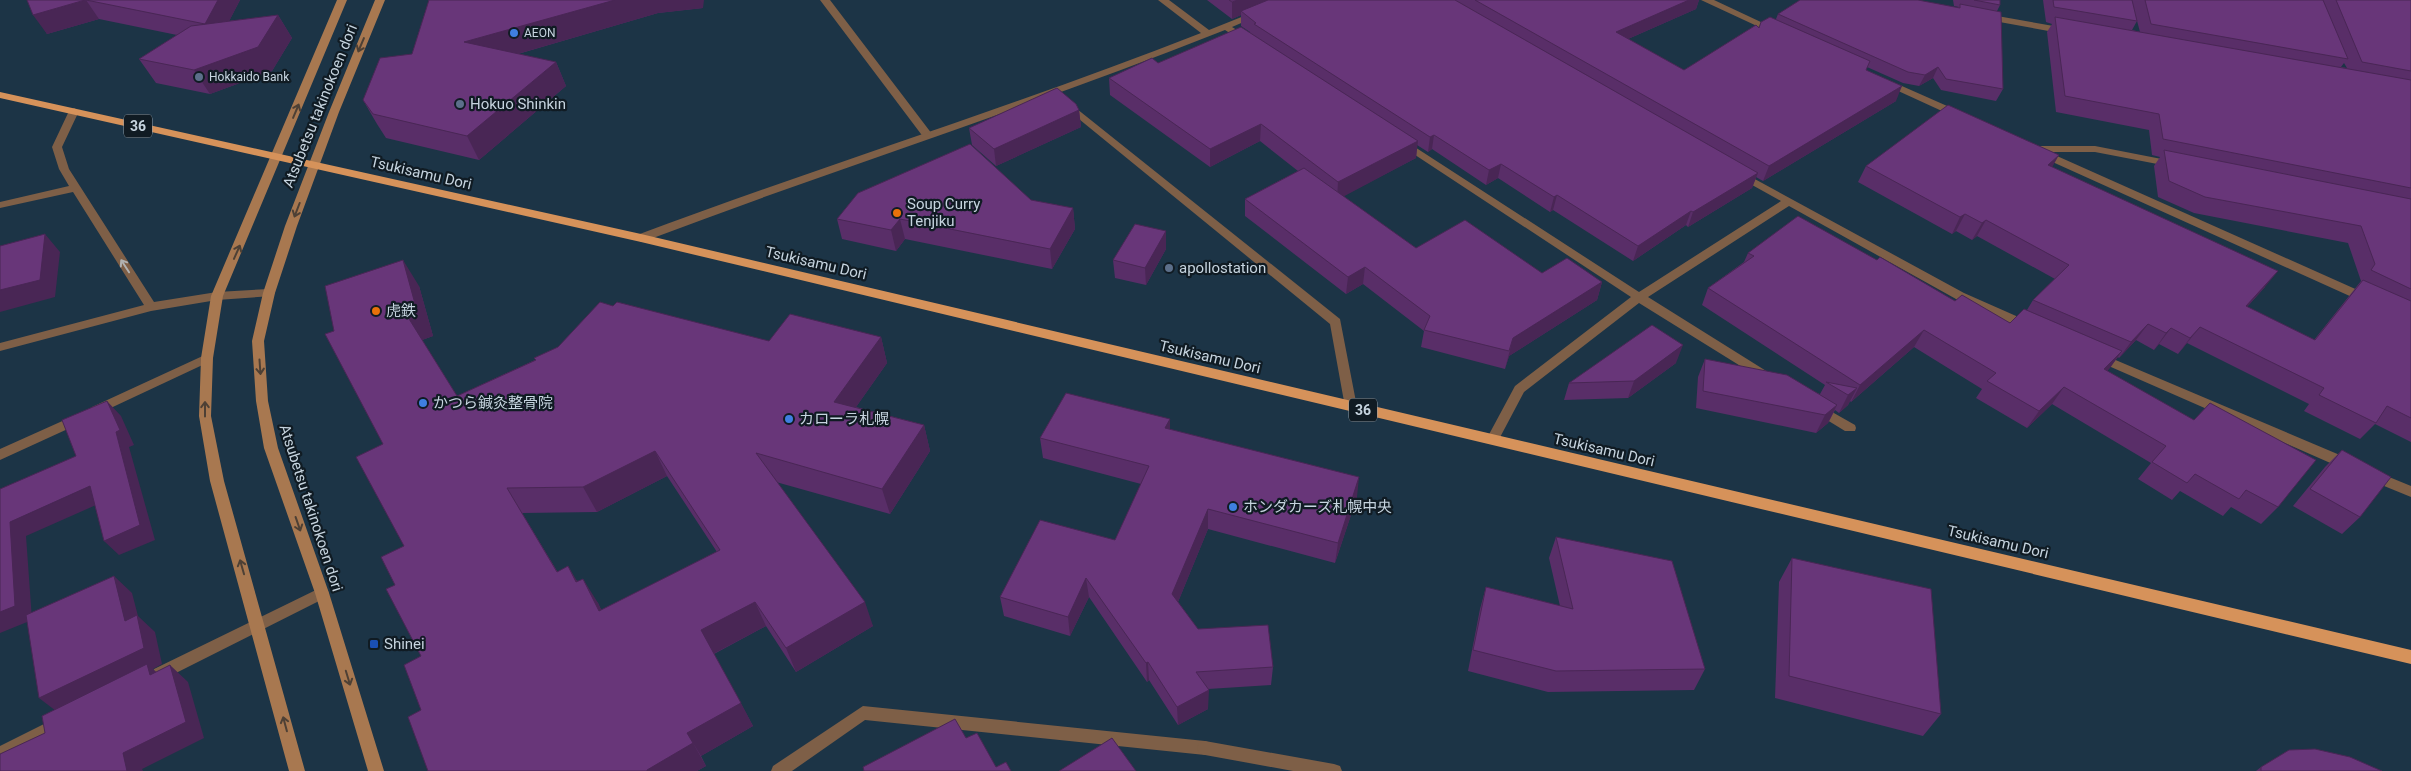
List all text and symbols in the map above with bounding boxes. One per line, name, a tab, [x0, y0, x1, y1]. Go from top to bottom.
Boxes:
street label: Atsubetsu takinokoen dori	[279, 22, 361, 190]
place label: AEON	[524, 26, 555, 40]
marker: AEON	[508, 27, 520, 39]
one-way arrow	[356, 37, 366, 52]
place label: Hokkaido Bank	[209, 70, 290, 84]
marker: Hokkaido Bank	[193, 71, 205, 83]
place label: Hokuo Shinkin	[470, 95, 566, 113]
marker: Hokuo Shinkin	[454, 98, 466, 110]
one-way arrow	[292, 104, 301, 119]
road number: 36	[124, 114, 152, 138]
street label: Tsukisamu Dori	[369, 153, 473, 193]
place label: Soup Curry Tenjiku	[907, 195, 980, 230]
one-way arrow	[292, 202, 301, 217]
marker: Soup Curry Tenjiku	[891, 207, 903, 219]
street label: Tsukisamu Dori	[764, 243, 868, 283]
one-way arrow	[232, 245, 242, 260]
place label: apollostation	[1179, 259, 1266, 277]
one-way arrow	[120, 260, 130, 274]
marker: apollostation	[1163, 262, 1175, 274]
place label: 虎鉄	[386, 302, 416, 320]
marker: 虎鉄	[370, 305, 382, 317]
street label: Tsukisamu Dori	[1158, 337, 1262, 377]
one-way arrow	[255, 358, 264, 374]
place label: かつら鍼灸整骨院	[433, 394, 553, 412]
marker: かつら鍼灸整骨院	[417, 397, 429, 409]
road number: 36	[1349, 398, 1377, 422]
one-way arrow	[200, 402, 210, 418]
place label: カローラ札幌	[799, 410, 889, 428]
marker: カローラ札幌	[783, 413, 795, 425]
street label: Atsubetsu takinokoen dori	[275, 422, 347, 594]
street label: Tsukisamu Dori	[1552, 430, 1656, 470]
place label: ホンダカーズ札幌中央	[1243, 498, 1392, 516]
marker: ホンダカーズ札幌中央	[1227, 501, 1239, 513]
one-way arrow	[294, 515, 303, 531]
street label: Tsukisamu Dori	[1946, 522, 2050, 562]
one-way arrow	[236, 560, 246, 576]
place label: Shinei	[384, 635, 425, 653]
marker: Shinei	[368, 638, 380, 650]
one-way arrow	[343, 670, 353, 686]
one-way arrow	[280, 716, 289, 732]

